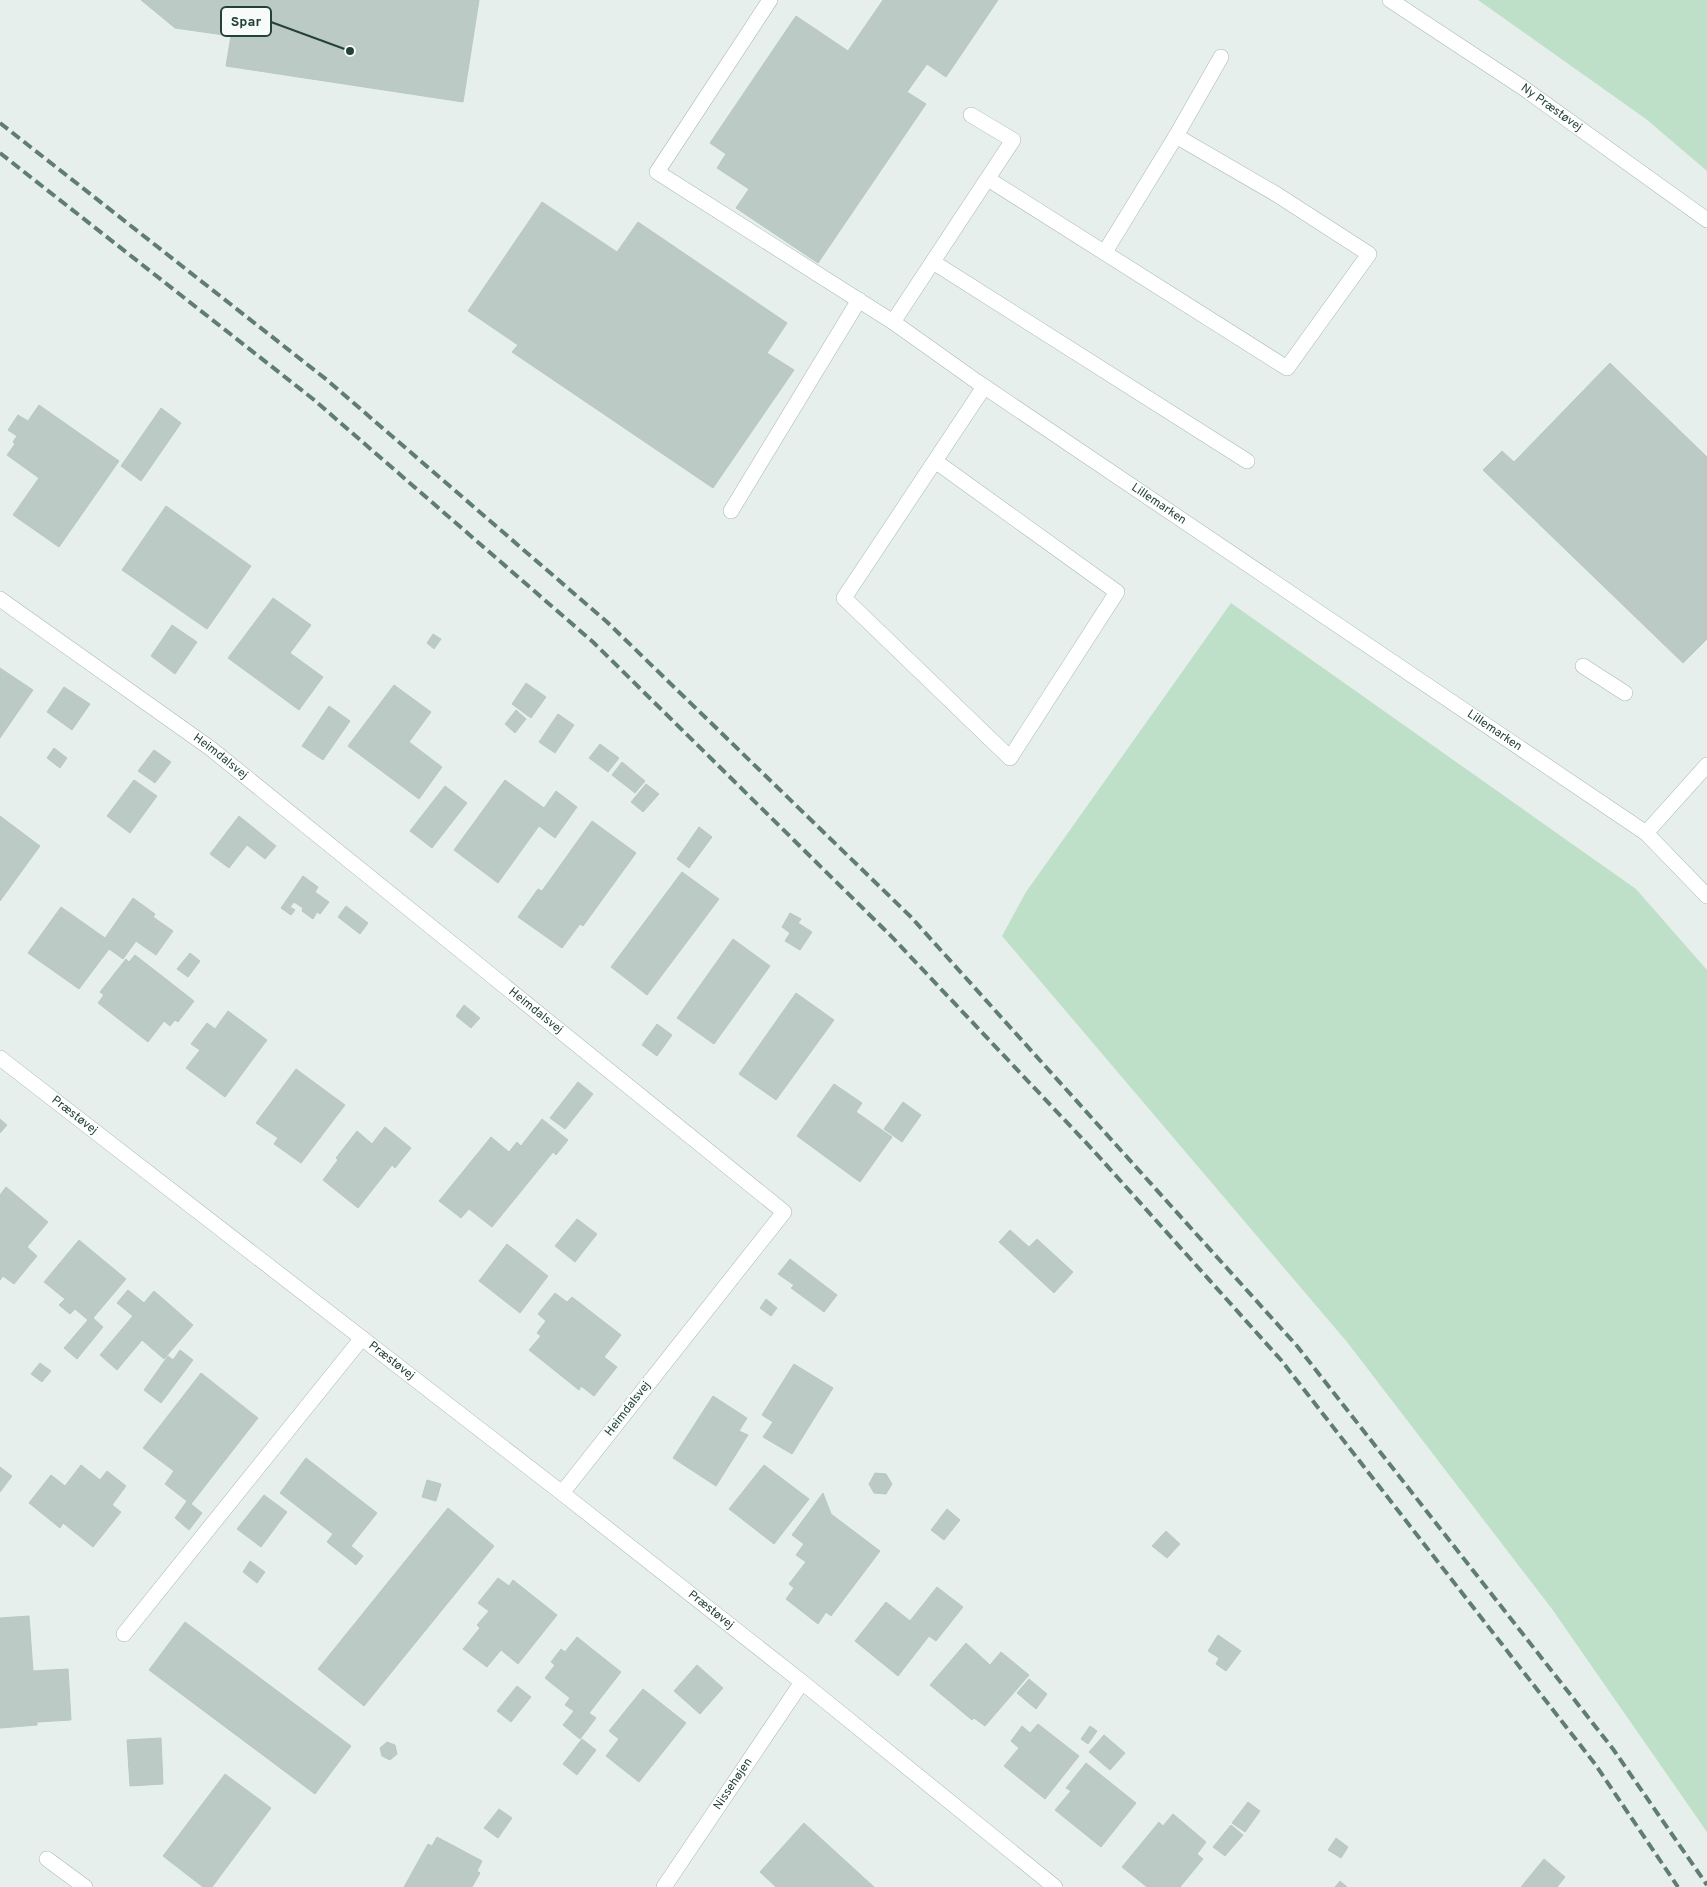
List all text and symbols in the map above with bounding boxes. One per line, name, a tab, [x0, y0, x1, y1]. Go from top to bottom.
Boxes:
callout: Spar	[221, 7, 271, 36]
text: Spar	[231, 14, 261, 31]
street label: Ny Præstøvej	[1517, 80, 1585, 135]
street label: Lillemarken	[1128, 480, 1189, 529]
street label: Lillemarken	[1464, 706, 1525, 755]
street label: Heimdalsvej	[190, 730, 251, 783]
street label: Heimdalsvej	[505, 984, 566, 1038]
street label: Præstøvej	[48, 1093, 101, 1139]
street label: Præstøvej	[365, 1338, 418, 1384]
street label: Heimdalsvej	[602, 1378, 654, 1440]
street label: Præstøvej	[684, 1587, 737, 1633]
street label: Nissehøjen	[710, 1755, 756, 1813]

